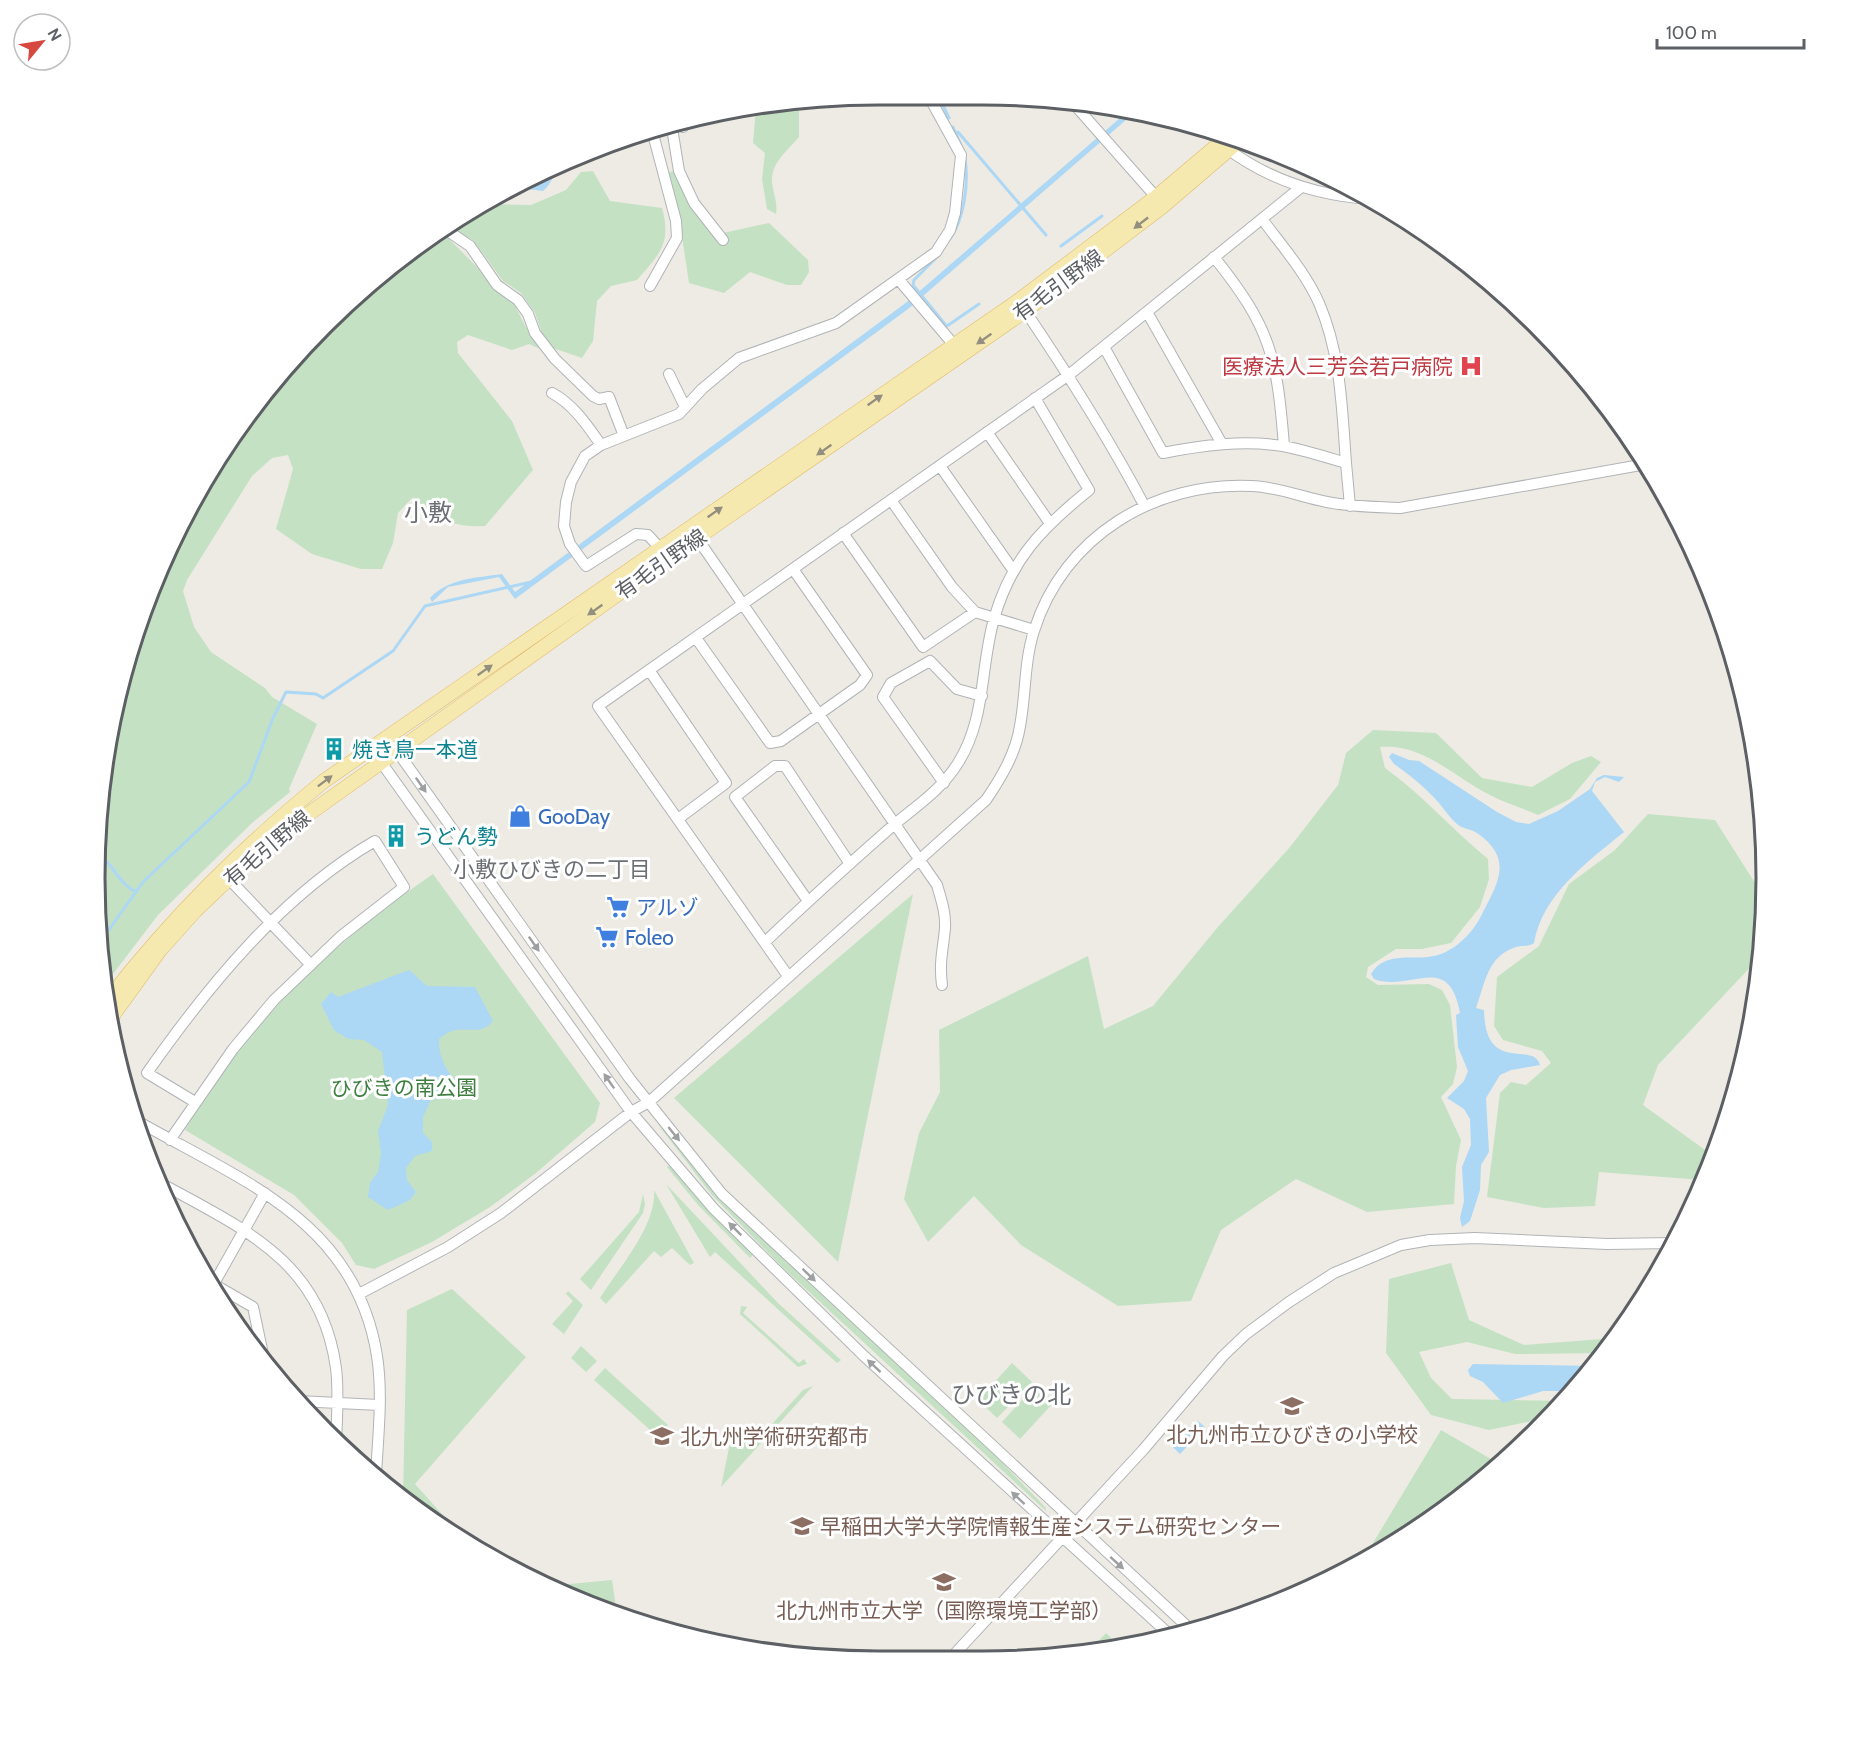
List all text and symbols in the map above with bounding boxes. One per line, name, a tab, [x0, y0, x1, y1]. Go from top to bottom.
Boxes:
north arrow	[12, 12, 72, 72]
scale bar	[1657, 12, 1804, 50]
text: 100 m	[1666, 22, 1717, 44]
text: N	[44, 25, 66, 44]
one-way arrow	[1133, 216, 1148, 228]
street label: 有毛引野線	[1008, 244, 1108, 326]
one-way arrow	[976, 333, 992, 344]
hospital icon: 医療法人三芳会若戸病院	[1458, 353, 1484, 379]
place label: 医療法人三芳会若戸病院	[1222, 354, 1453, 379]
one-way arrow	[866, 394, 882, 406]
one-way arrow	[816, 444, 832, 455]
district label: 小敷	[404, 498, 452, 527]
one-way arrow	[706, 506, 722, 518]
street label: 有毛引野線	[611, 524, 711, 604]
one-way arrow	[588, 604, 603, 616]
one-way arrow	[477, 665, 493, 676]
building icon: 焼き鳥一本道	[321, 736, 347, 762]
place label: 焼き鳥一本道	[352, 737, 478, 762]
one-way arrow	[317, 776, 332, 788]
one-way arrow	[414, 777, 426, 792]
shop icon: GooDay	[507, 803, 533, 829]
place label: GooDay	[538, 804, 610, 829]
street label: 有毛引野線	[219, 805, 315, 891]
building icon: うどん勢	[383, 823, 409, 849]
place label: うどん勢	[414, 824, 498, 849]
district label: 小敷ひびきの二丁目	[453, 856, 651, 883]
supermarket icon: アルゾ	[605, 894, 631, 920]
place label: アルゾ	[636, 895, 699, 920]
supermarket icon: Foleo	[594, 924, 620, 950]
place label: Foleo	[625, 925, 674, 950]
one-way arrow	[527, 936, 539, 951]
one-way arrow	[603, 1073, 615, 1089]
park label: ひびきの南公園	[331, 1075, 478, 1100]
one-way arrow	[668, 1127, 680, 1142]
one-way arrow	[728, 1223, 742, 1237]
one-way arrow	[802, 1267, 816, 1281]
one-way arrow	[867, 1359, 882, 1373]
district label: ひびきの北	[951, 1380, 1071, 1409]
school or university icon: 北九州市立ひびきの小学校	[1279, 1393, 1305, 1419]
place label: 北九州市立ひびきの小学校	[1166, 1422, 1418, 1447]
school or university icon: 北九州学術研究都市	[649, 1423, 675, 1449]
place label: 北九州学術研究都市	[680, 1424, 869, 1449]
one-way arrow	[1011, 1492, 1026, 1505]
school or university icon: 早稲田大学大学院情報生産システム研究センター	[789, 1513, 815, 1539]
place label: 早稲田大学大学院情報生産システム研究センター	[820, 1514, 1281, 1539]
one-way arrow	[1109, 1555, 1123, 1569]
school or university icon: 北九州市立大学（国際環境工学部）	[931, 1569, 957, 1595]
place label: 北九州市立大学（国際環境工学部）	[776, 1598, 1112, 1623]

